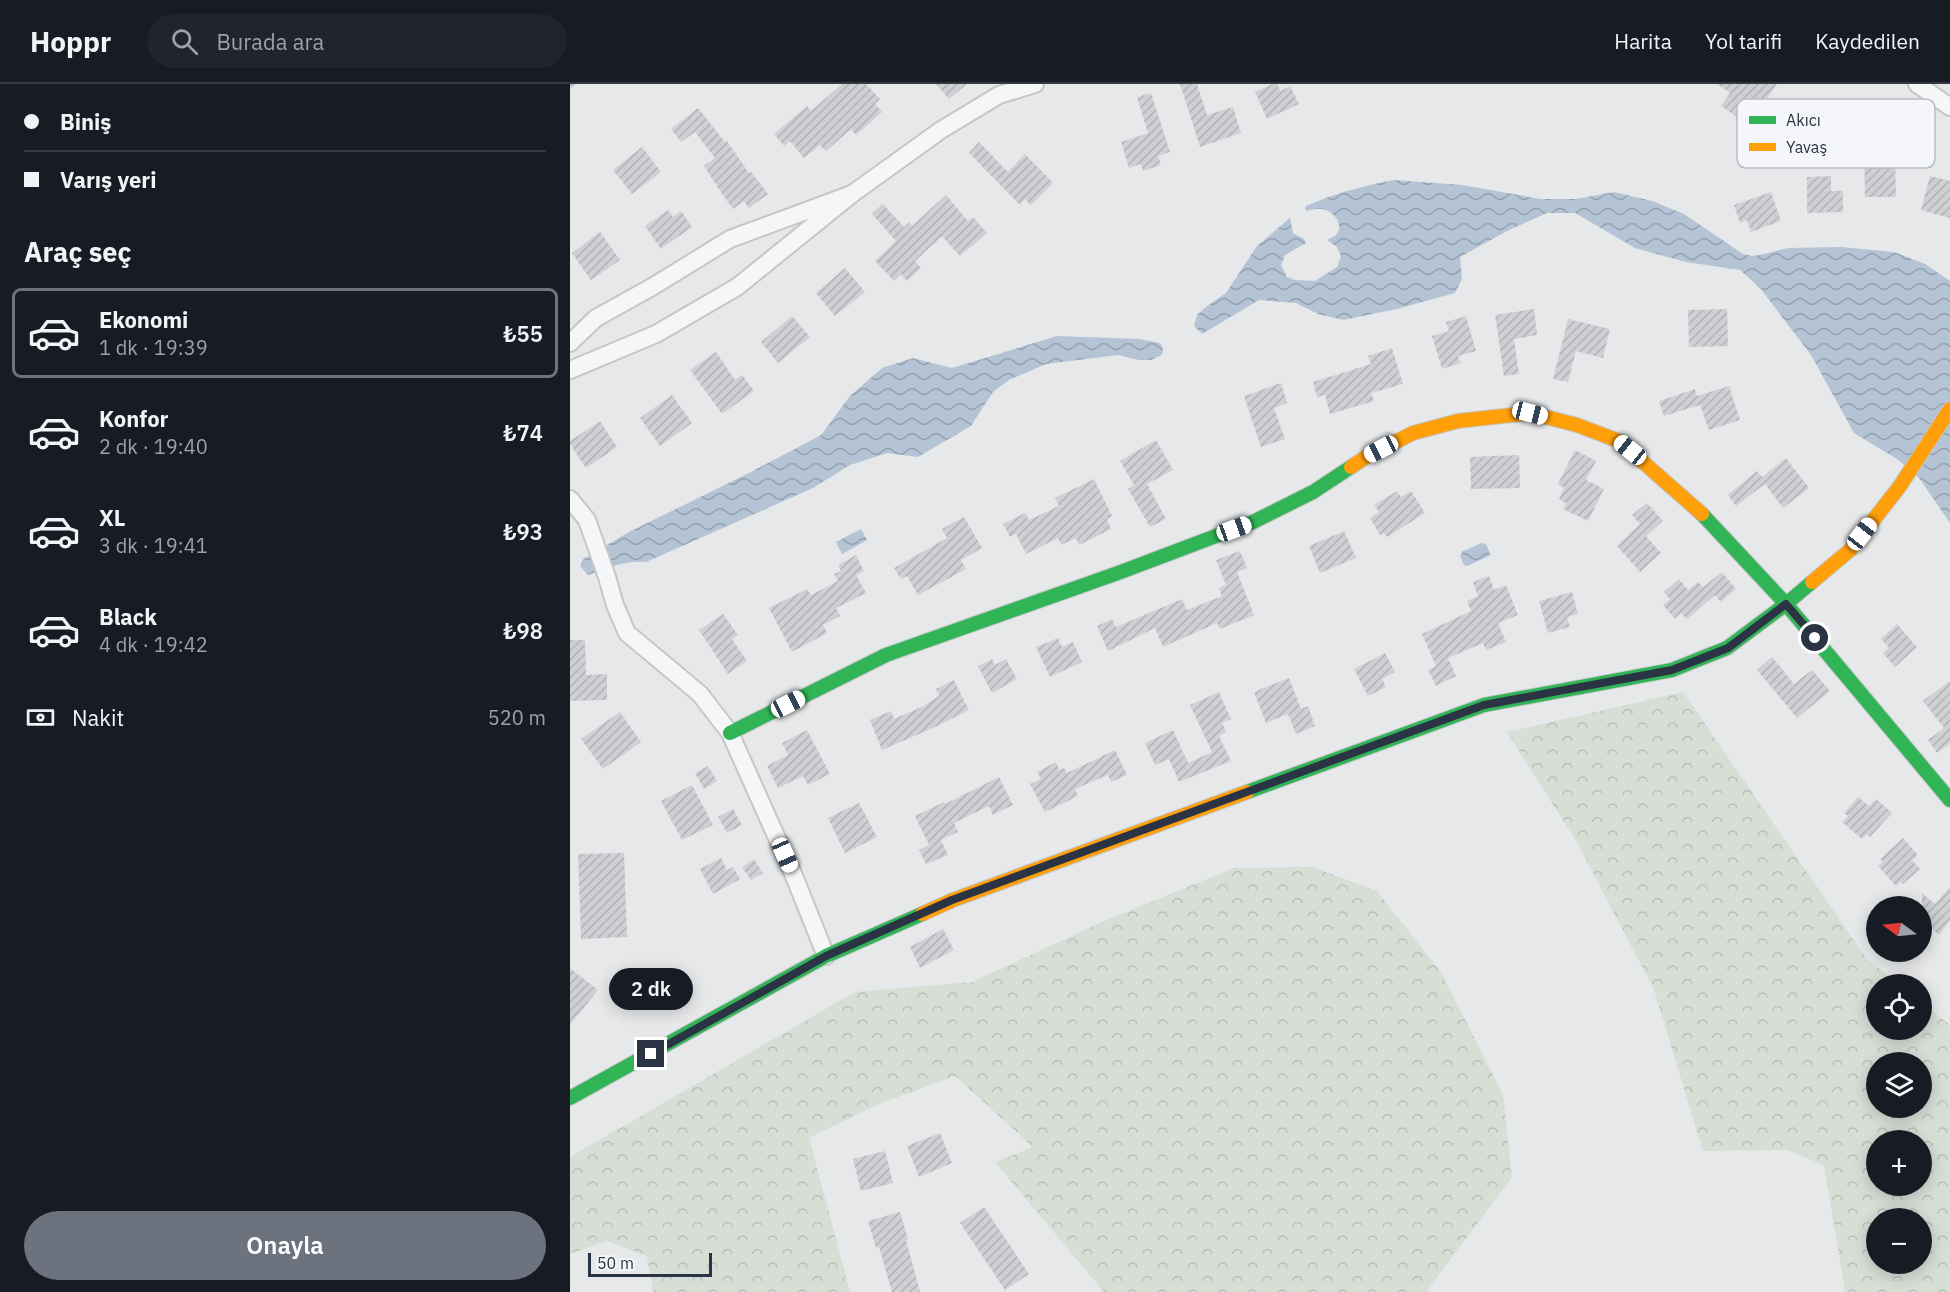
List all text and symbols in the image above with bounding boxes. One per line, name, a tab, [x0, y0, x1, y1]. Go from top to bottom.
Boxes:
search box	[147, 14, 567, 68]
text: Hoppr	[30, 23, 111, 60]
icon: search	[168, 25, 201, 58]
text: Burada ara	[216, 27, 324, 56]
text: Harita	[1614, 27, 1672, 55]
text: Yol tarifi	[1705, 27, 1782, 55]
text: Kaydedilen	[1815, 27, 1920, 55]
legend	[1737, 99, 1935, 168]
text: Biniş	[60, 107, 111, 136]
text: Akıcı	[1786, 110, 1821, 130]
text: Yavaş	[1786, 137, 1827, 157]
text: Varış yeri	[60, 165, 157, 194]
text: Araç seç	[24, 234, 131, 269]
text: Ekonomi	[99, 305, 188, 334]
icon: car	[27, 306, 81, 360]
text: ₺55	[503, 319, 543, 348]
text: 1 dk · 19:39	[99, 334, 208, 361]
car	[1510, 400, 1550, 426]
text: Konfor	[99, 404, 168, 433]
icon: car	[27, 405, 81, 459]
text: ₺74	[503, 418, 543, 447]
car	[1610, 432, 1650, 468]
text: 2 dk · 19:40	[99, 433, 208, 460]
car	[1361, 433, 1401, 465]
text: XL	[99, 503, 125, 532]
icon: car	[27, 504, 81, 558]
car	[1214, 514, 1254, 544]
car	[1844, 514, 1880, 554]
text: ₺93	[503, 517, 543, 546]
text: 3 dk · 19:41	[99, 532, 208, 559]
text: Black	[99, 602, 157, 631]
icon: car	[27, 603, 81, 657]
text: ₺98	[503, 616, 543, 645]
route start	[1801, 624, 1828, 651]
text: 4 dk · 19:42	[99, 631, 208, 658]
car	[768, 688, 808, 720]
icon: cash	[24, 701, 57, 734]
text: Nakit	[72, 703, 124, 732]
text: 520 m	[488, 704, 546, 731]
car	[769, 835, 801, 875]
north arrow	[1866, 896, 1932, 962]
map controls	[1866, 896, 1932, 1274]
callout: 2 dk	[609, 967, 693, 1009]
button: locate	[1866, 974, 1932, 1040]
text: 2 dk	[631, 975, 671, 1002]
route end	[637, 1040, 664, 1067]
button: layers	[1866, 1052, 1932, 1118]
button: +	[1866, 1130, 1932, 1196]
button: −	[1866, 1208, 1932, 1274]
button: Onayla	[24, 1211, 546, 1280]
scale bar	[588, 1250, 712, 1278]
text: 50 m	[597, 1253, 634, 1273]

